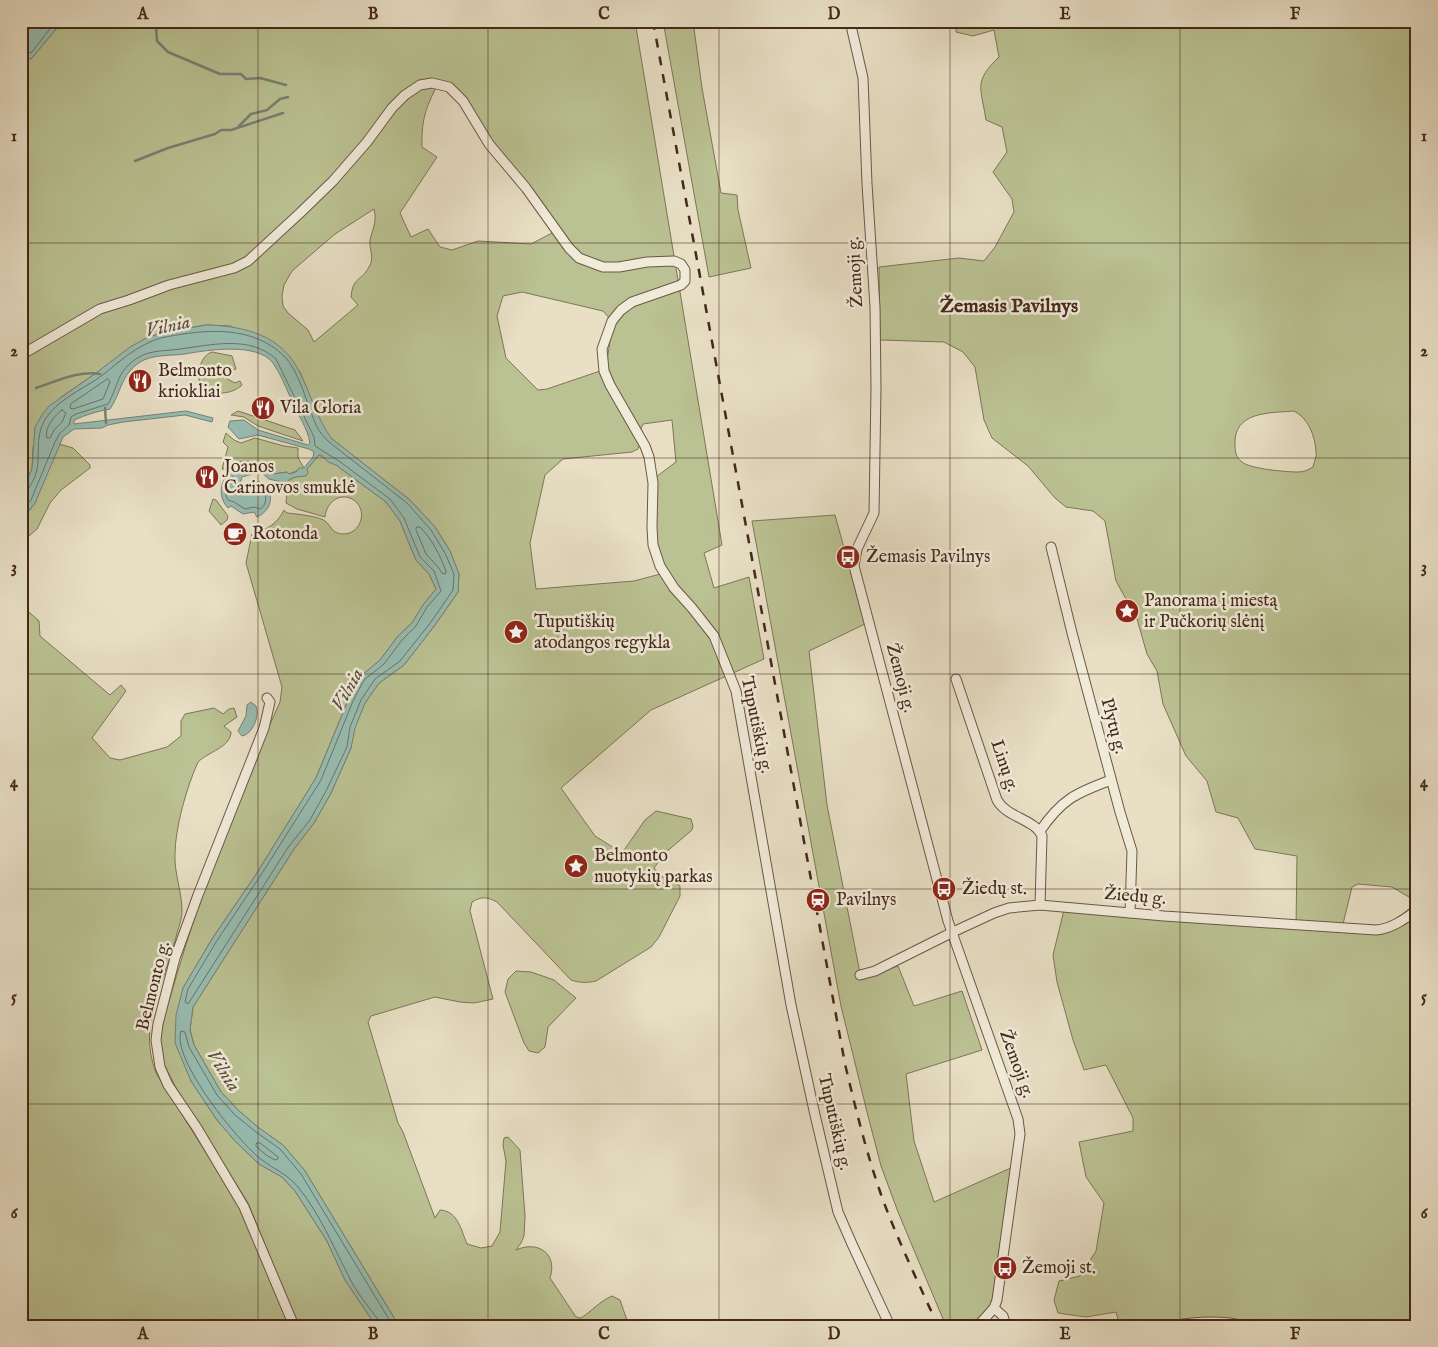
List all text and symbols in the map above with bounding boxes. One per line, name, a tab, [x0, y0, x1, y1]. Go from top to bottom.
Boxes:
text: A	[137, 5, 150, 25]
text: B	[368, 5, 379, 25]
text: C	[598, 5, 610, 25]
text: D	[828, 5, 841, 25]
text: E	[1059, 5, 1071, 25]
text: F	[1290, 5, 1301, 25]
text: 1	[11, 127, 17, 147]
text: 1	[1421, 127, 1427, 147]
street label: Žemoji g.	[842, 236, 869, 308]
district label: Žemasis Pavilnys	[940, 294, 1078, 319]
water label: Vilnia	[144, 311, 192, 343]
text: 2	[10, 342, 18, 362]
text: 2	[1420, 342, 1428, 362]
place label: Belmonto kriokliai	[158, 360, 232, 404]
restaurant icon: Belmonto kriokliai	[127, 368, 153, 394]
restaurant icon: Vila Gloria	[250, 395, 276, 421]
place label: Vila Gloria	[279, 397, 361, 420]
place label: Joanos Carinovos smuklė	[222, 456, 355, 500]
restaurant icon: Joanos Carinovos smuklė	[194, 464, 220, 490]
cafe icon: Rotonda	[222, 521, 248, 547]
place label: Rotonda	[252, 523, 318, 546]
bus stop icon: Žemasis Pavilnys	[835, 544, 861, 570]
place label: Žemasis Pavilnys	[866, 545, 990, 569]
text: 3	[11, 558, 17, 578]
text: 3	[1421, 558, 1427, 578]
place label: Panorama į miestą ir Pučkorių slėnį	[1144, 590, 1278, 634]
place icon: Panorama į miestą ir Pučkorių slėnį	[1114, 598, 1140, 624]
place label: Tuputiškių atodangos regykla	[534, 611, 671, 655]
place icon: Tuputiškių atodangos regykla	[503, 619, 529, 645]
street label: Žemoji g.	[880, 641, 921, 715]
water label: Vilnia	[326, 665, 370, 715]
street label: Tuputiškių g.	[735, 675, 777, 775]
street label: Plytų g.	[1095, 696, 1131, 756]
street label: Linų g.	[984, 737, 1024, 795]
text: 4	[10, 773, 19, 793]
text: 4	[1420, 773, 1429, 793]
place label: Belmonto nuotykių parkas	[594, 845, 713, 889]
place icon: Belmonto nuotykių parkas	[563, 853, 589, 879]
bus stop icon: Žiedų st.	[931, 876, 957, 902]
place label: Žiedų st.	[962, 877, 1027, 901]
street label: Žiedų g.	[1103, 882, 1167, 911]
station icon: Pavilnys	[805, 887, 831, 913]
place label: Pavilnys	[836, 889, 896, 912]
street label: Belmonto g.	[132, 939, 176, 1033]
text: 5	[11, 988, 17, 1008]
text: 5	[1421, 988, 1427, 1008]
street label: Žemoji g.	[993, 1026, 1040, 1101]
water label: Vilnia	[201, 1046, 245, 1096]
street label: Tuputiškių g.	[812, 1072, 856, 1172]
text: 6	[11, 1204, 19, 1224]
text: 6	[1421, 1204, 1429, 1224]
bus stop icon: Žemoji st.	[992, 1255, 1018, 1281]
place label: Žemoji st.	[1022, 1256, 1096, 1280]
text: A	[137, 1325, 150, 1345]
text: B	[368, 1325, 379, 1345]
text: C	[598, 1325, 610, 1345]
text: D	[828, 1325, 841, 1345]
text: E	[1059, 1325, 1071, 1345]
text: F	[1290, 1325, 1301, 1345]

